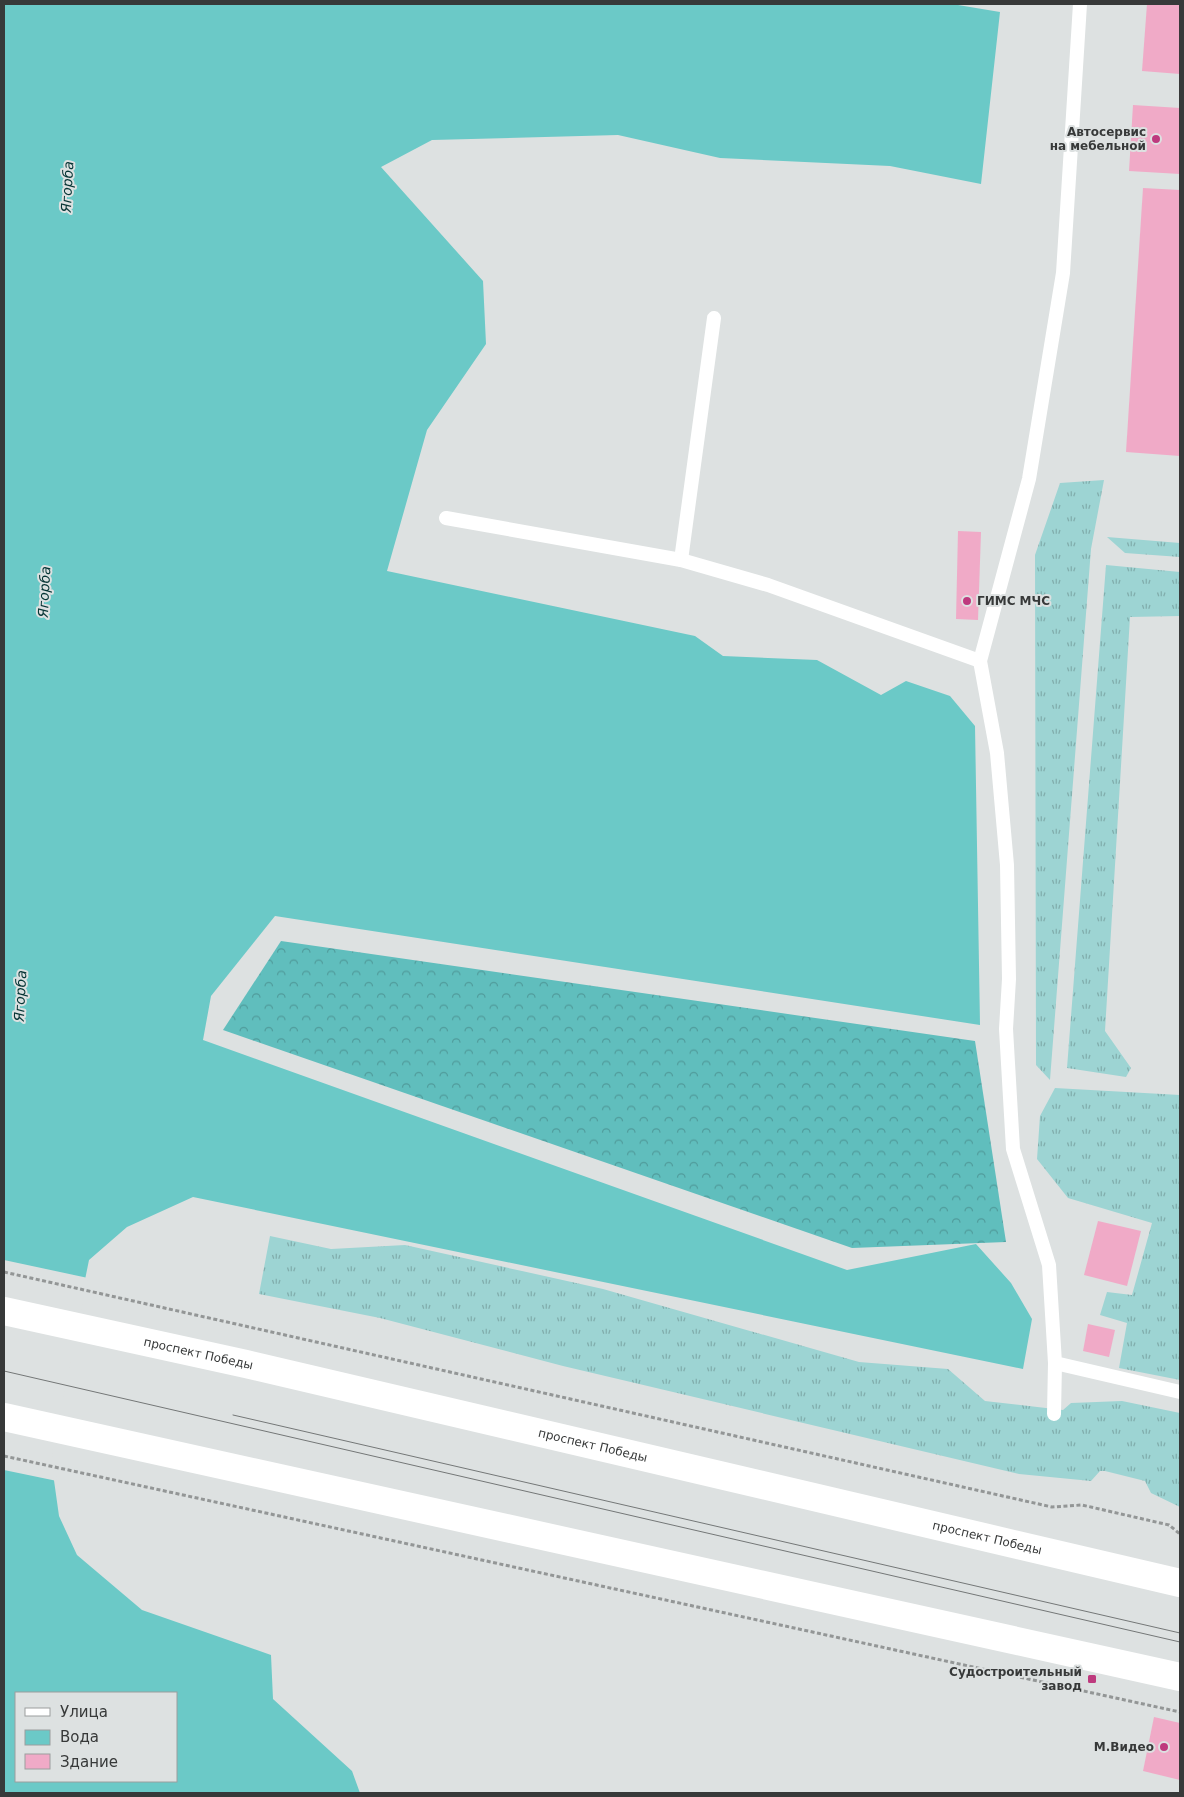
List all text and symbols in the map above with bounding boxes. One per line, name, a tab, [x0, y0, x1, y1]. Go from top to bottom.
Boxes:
place label: Автосервис на мебельной	[1050, 125, 1146, 153]
marker: Автосервис на мебельной	[1150, 133, 1162, 145]
water label: Ягорба	[58, 161, 76, 214]
water label: Ягорба	[35, 566, 53, 619]
place label: ГИМС МЧС	[977, 594, 1050, 608]
marker: ГИМС МЧС	[961, 595, 973, 607]
water label: Ягорба	[11, 970, 29, 1023]
street label: проспект Победы	[142, 1335, 255, 1372]
street label: проспект Победы	[537, 1426, 649, 1465]
street label: проспект Победы	[931, 1518, 1043, 1557]
place label: Судостроительный завод	[949, 1665, 1082, 1693]
marker: Судостроительный завод	[1086, 1673, 1098, 1685]
legend	[15, 1692, 178, 1782]
text: Улица	[60, 1703, 108, 1721]
text: Вода	[60, 1728, 99, 1746]
place label: М.Видео	[1094, 1740, 1154, 1754]
marker: М.Видео	[1158, 1741, 1170, 1753]
text: Здание	[60, 1753, 118, 1771]

